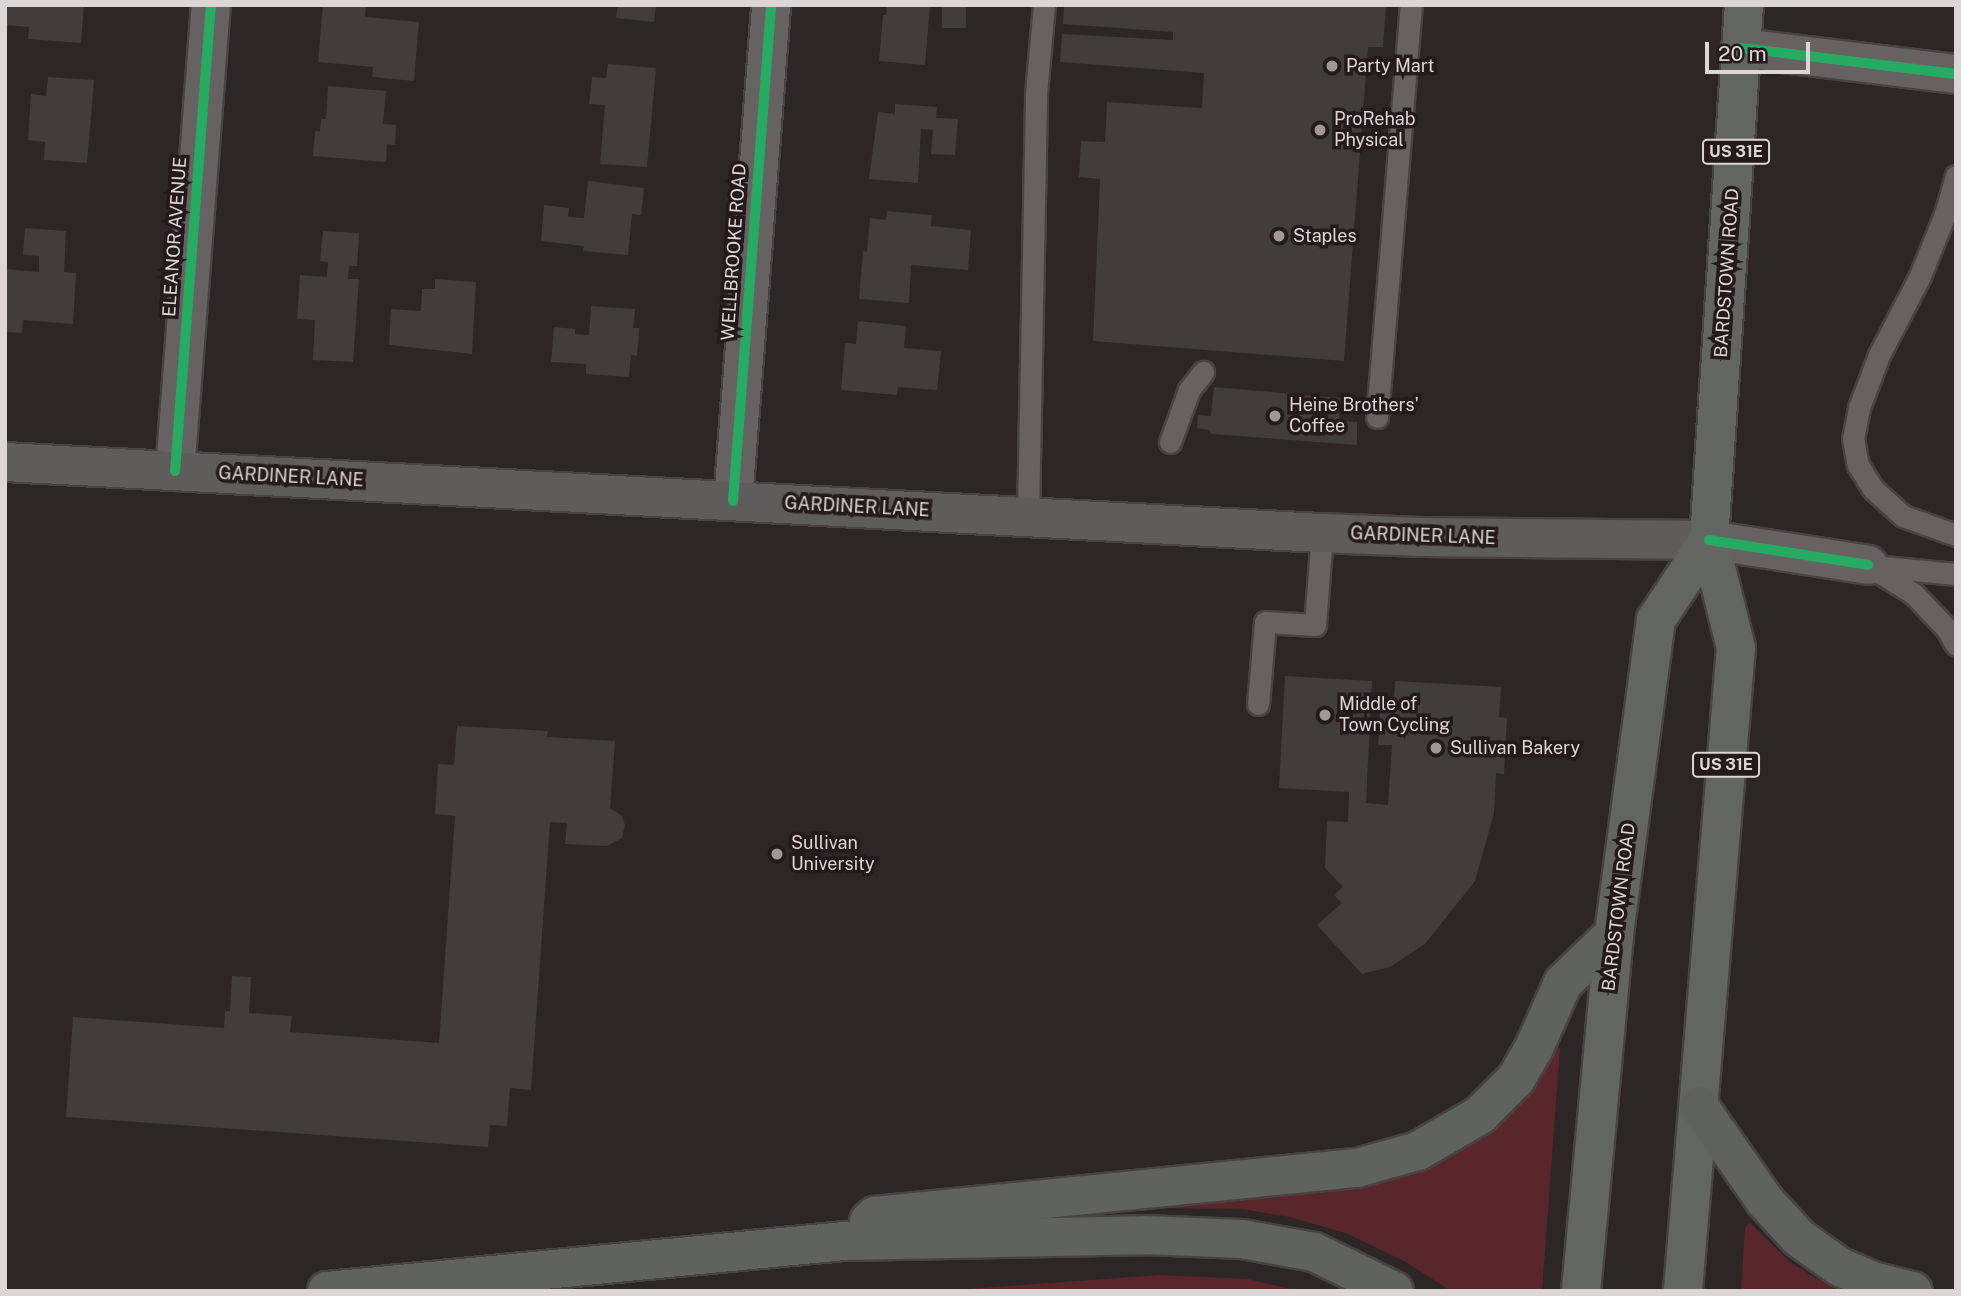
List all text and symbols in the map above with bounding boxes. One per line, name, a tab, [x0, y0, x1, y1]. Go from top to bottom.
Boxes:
scale bar	[1709, 28, 1814, 72]
text: 20 m	[1718, 41, 1767, 66]
place label: Party Mart	[1346, 55, 1435, 77]
marker: Party Mart	[1324, 58, 1340, 74]
place label: ProRehab Physical	[1334, 109, 1416, 152]
marker: ProRehab Physical	[1312, 122, 1328, 138]
road number: US 31E	[1701, 140, 1771, 164]
street label: ELEANOR AVENUE	[159, 156, 191, 318]
street label: WELLBROOKE ROAD	[717, 163, 751, 341]
street label: BARDSTOWN ROAD	[1710, 188, 1744, 358]
place label: Staples	[1293, 225, 1357, 247]
marker: Staples	[1271, 228, 1287, 244]
place label: Heine Brothers' Coffee	[1289, 395, 1419, 438]
marker: Heine Brothers' Coffee	[1267, 408, 1283, 424]
street label: GARDINER LANE	[218, 462, 364, 492]
street label: GARDINER LANE	[784, 492, 930, 522]
street label: GARDINER LANE	[1350, 523, 1496, 549]
place label: Middle of Town Cycling	[1339, 694, 1450, 736]
marker: Middle of Town Cycling	[1317, 707, 1333, 723]
place label: Sullivan Bakery	[1450, 737, 1580, 759]
marker: Sullivan Bakery	[1428, 740, 1444, 756]
road number: US 31E	[1691, 752, 1761, 778]
street label: BARDSTOWN ROAD	[1598, 822, 1640, 992]
place label: Sullivan University	[791, 833, 875, 876]
marker: Sullivan University	[769, 846, 785, 862]

